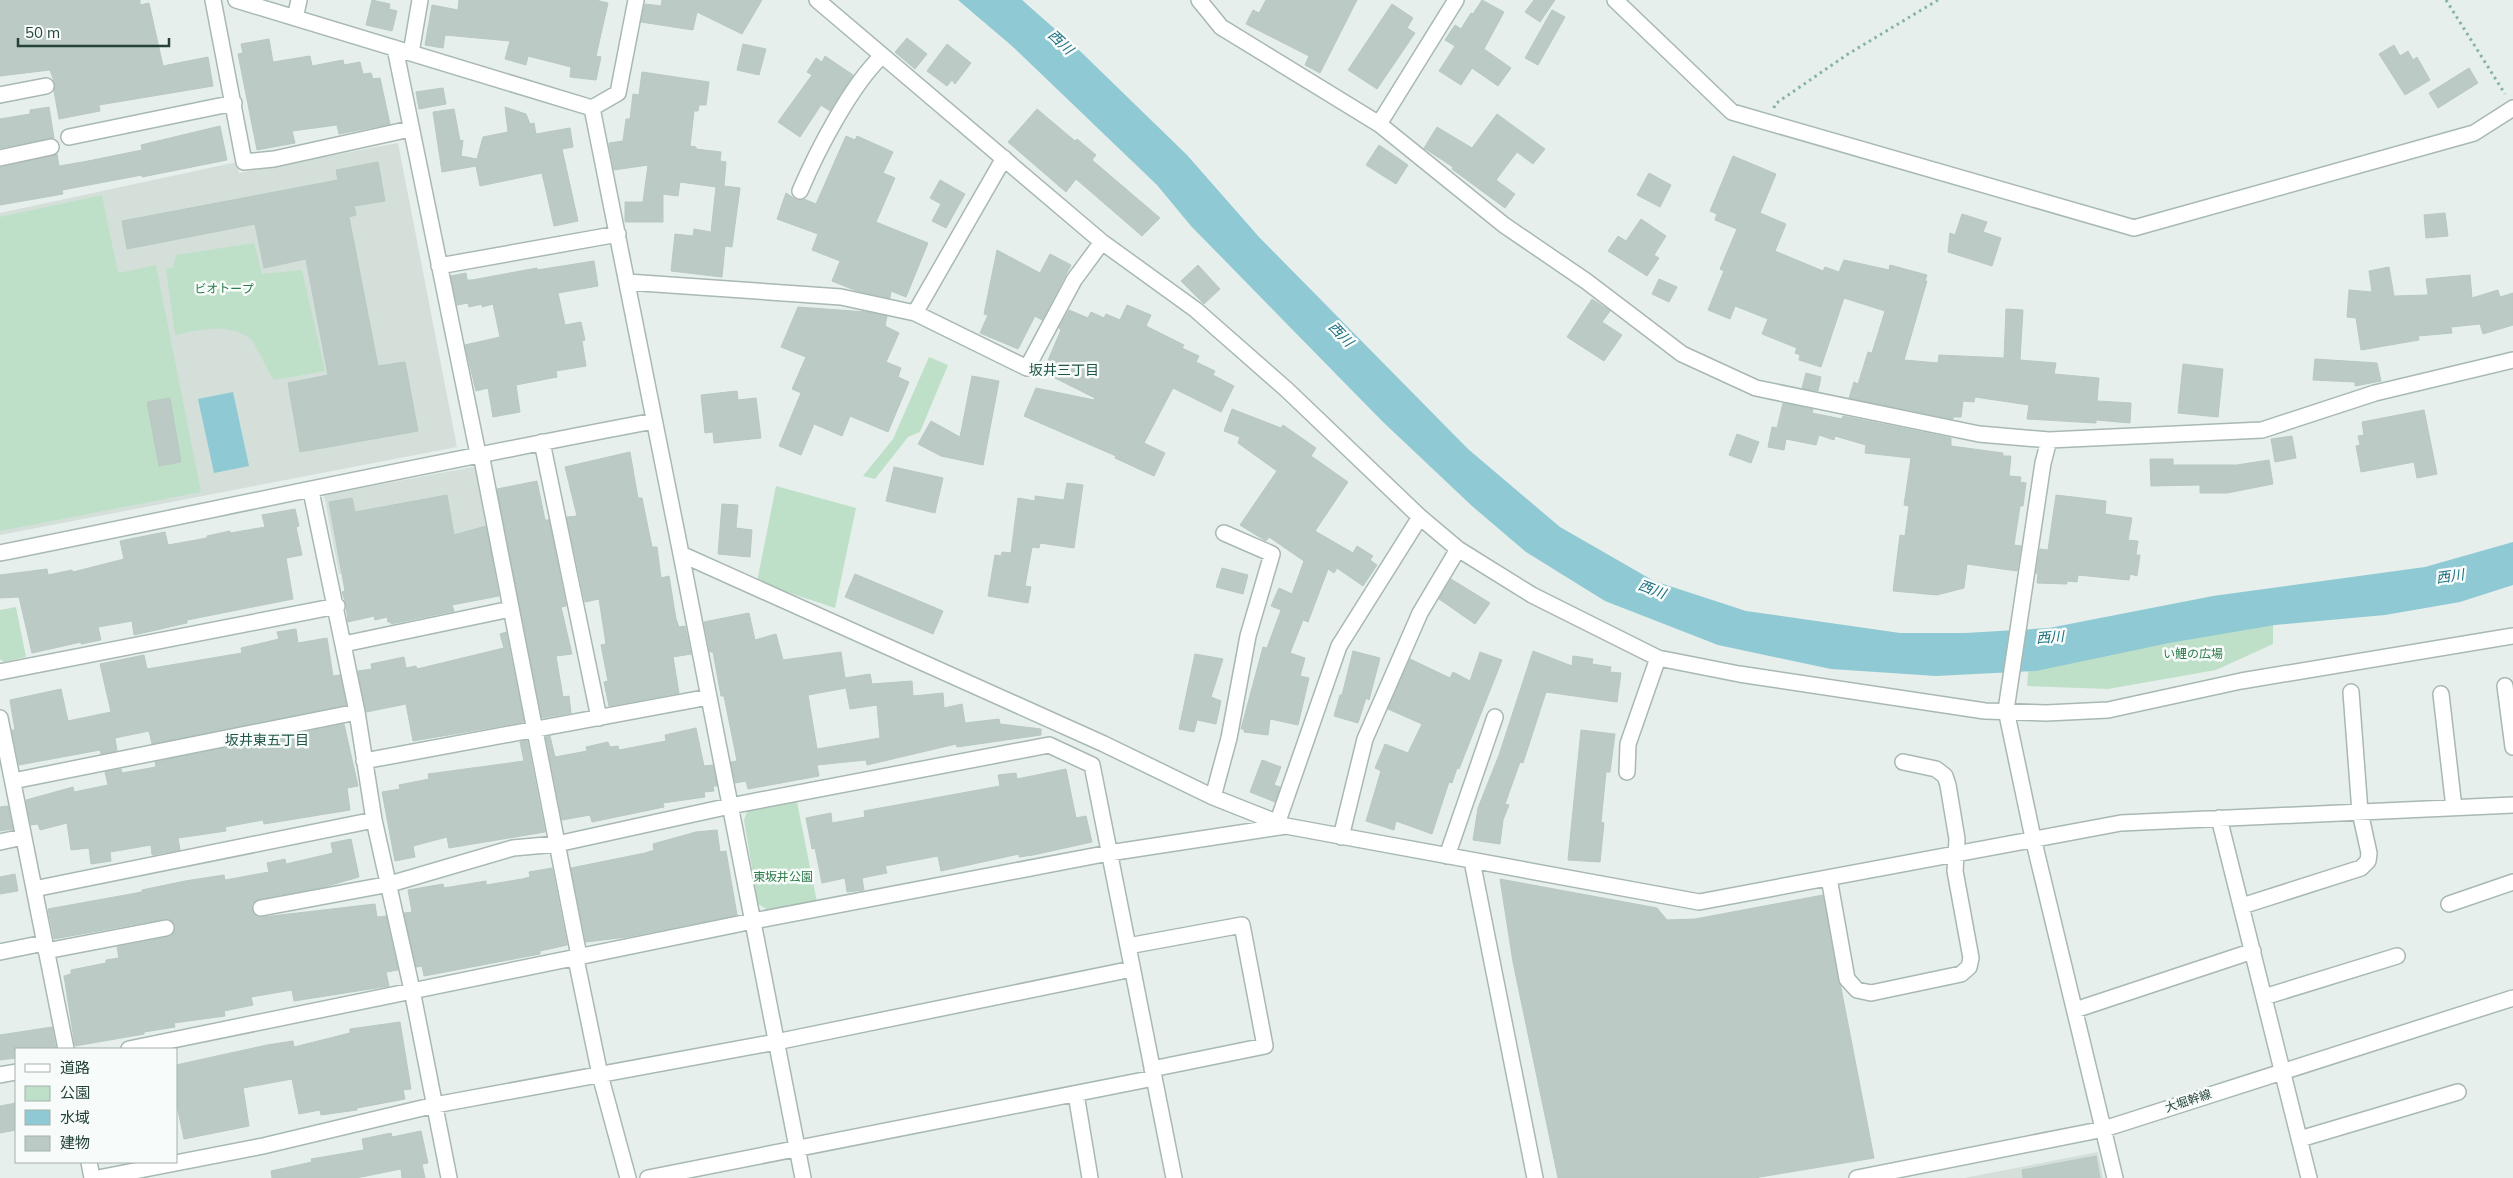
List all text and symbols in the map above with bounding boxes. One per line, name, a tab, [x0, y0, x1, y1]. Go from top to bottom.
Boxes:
scale bar	[18, 15, 169, 47]
text: 50 m	[25, 23, 60, 42]
water label: 西川	[1045, 26, 1079, 59]
park label: ビオトープ	[194, 281, 254, 296]
water label: 西川	[1325, 318, 1359, 352]
district label: 坂井三丁目	[1029, 361, 1099, 379]
water label: 西川	[2435, 565, 2467, 587]
water label: 西川	[1636, 576, 1670, 603]
water label: 西川	[2035, 627, 2067, 647]
park label: い鯉の広場	[2163, 646, 2223, 661]
district label: 坂井東五丁目	[225, 731, 309, 749]
park label: 東坂井公園	[753, 869, 813, 884]
legend	[15, 1048, 178, 1163]
text: 道路	[60, 1058, 90, 1077]
text: 公園	[60, 1083, 90, 1102]
street label: 大堀幹線	[2163, 1086, 2213, 1115]
text: 水域	[60, 1108, 90, 1127]
text: 建物	[60, 1133, 90, 1152]

